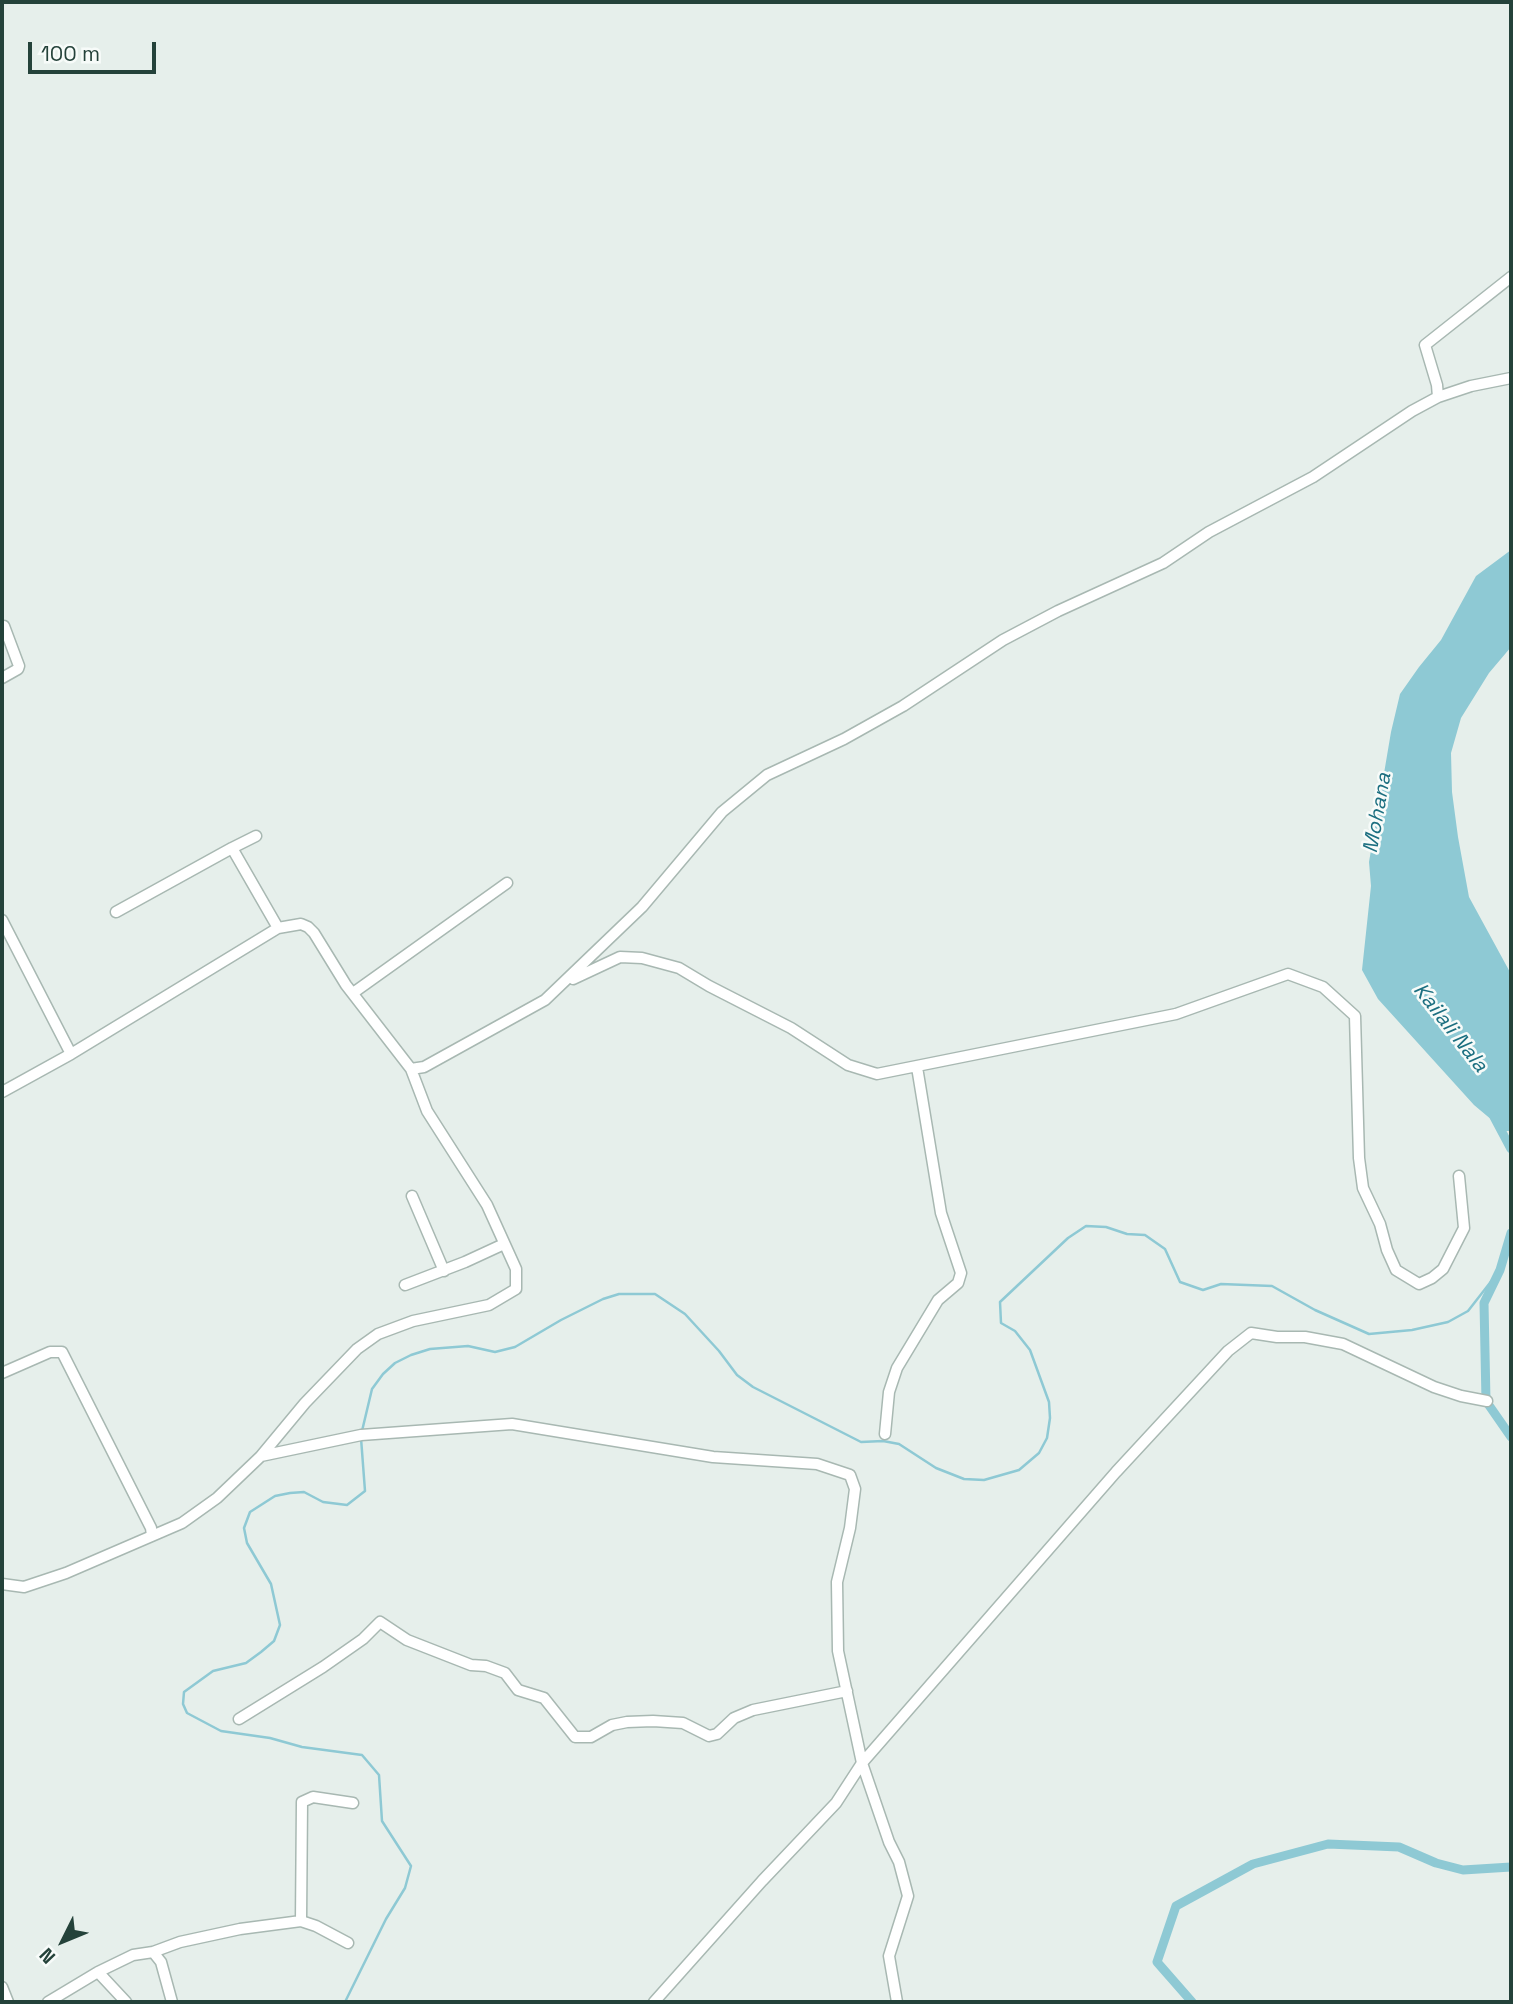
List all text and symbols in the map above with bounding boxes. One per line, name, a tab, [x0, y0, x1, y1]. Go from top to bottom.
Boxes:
scale bar	[32, 28, 159, 72]
text: 100 m	[41, 40, 100, 67]
water label: Mohana	[1359, 771, 1397, 855]
water label: Kailali Nala	[1407, 978, 1493, 1078]
north arrow	[28, 1906, 98, 1976]
text: N	[34, 1942, 61, 1969]

